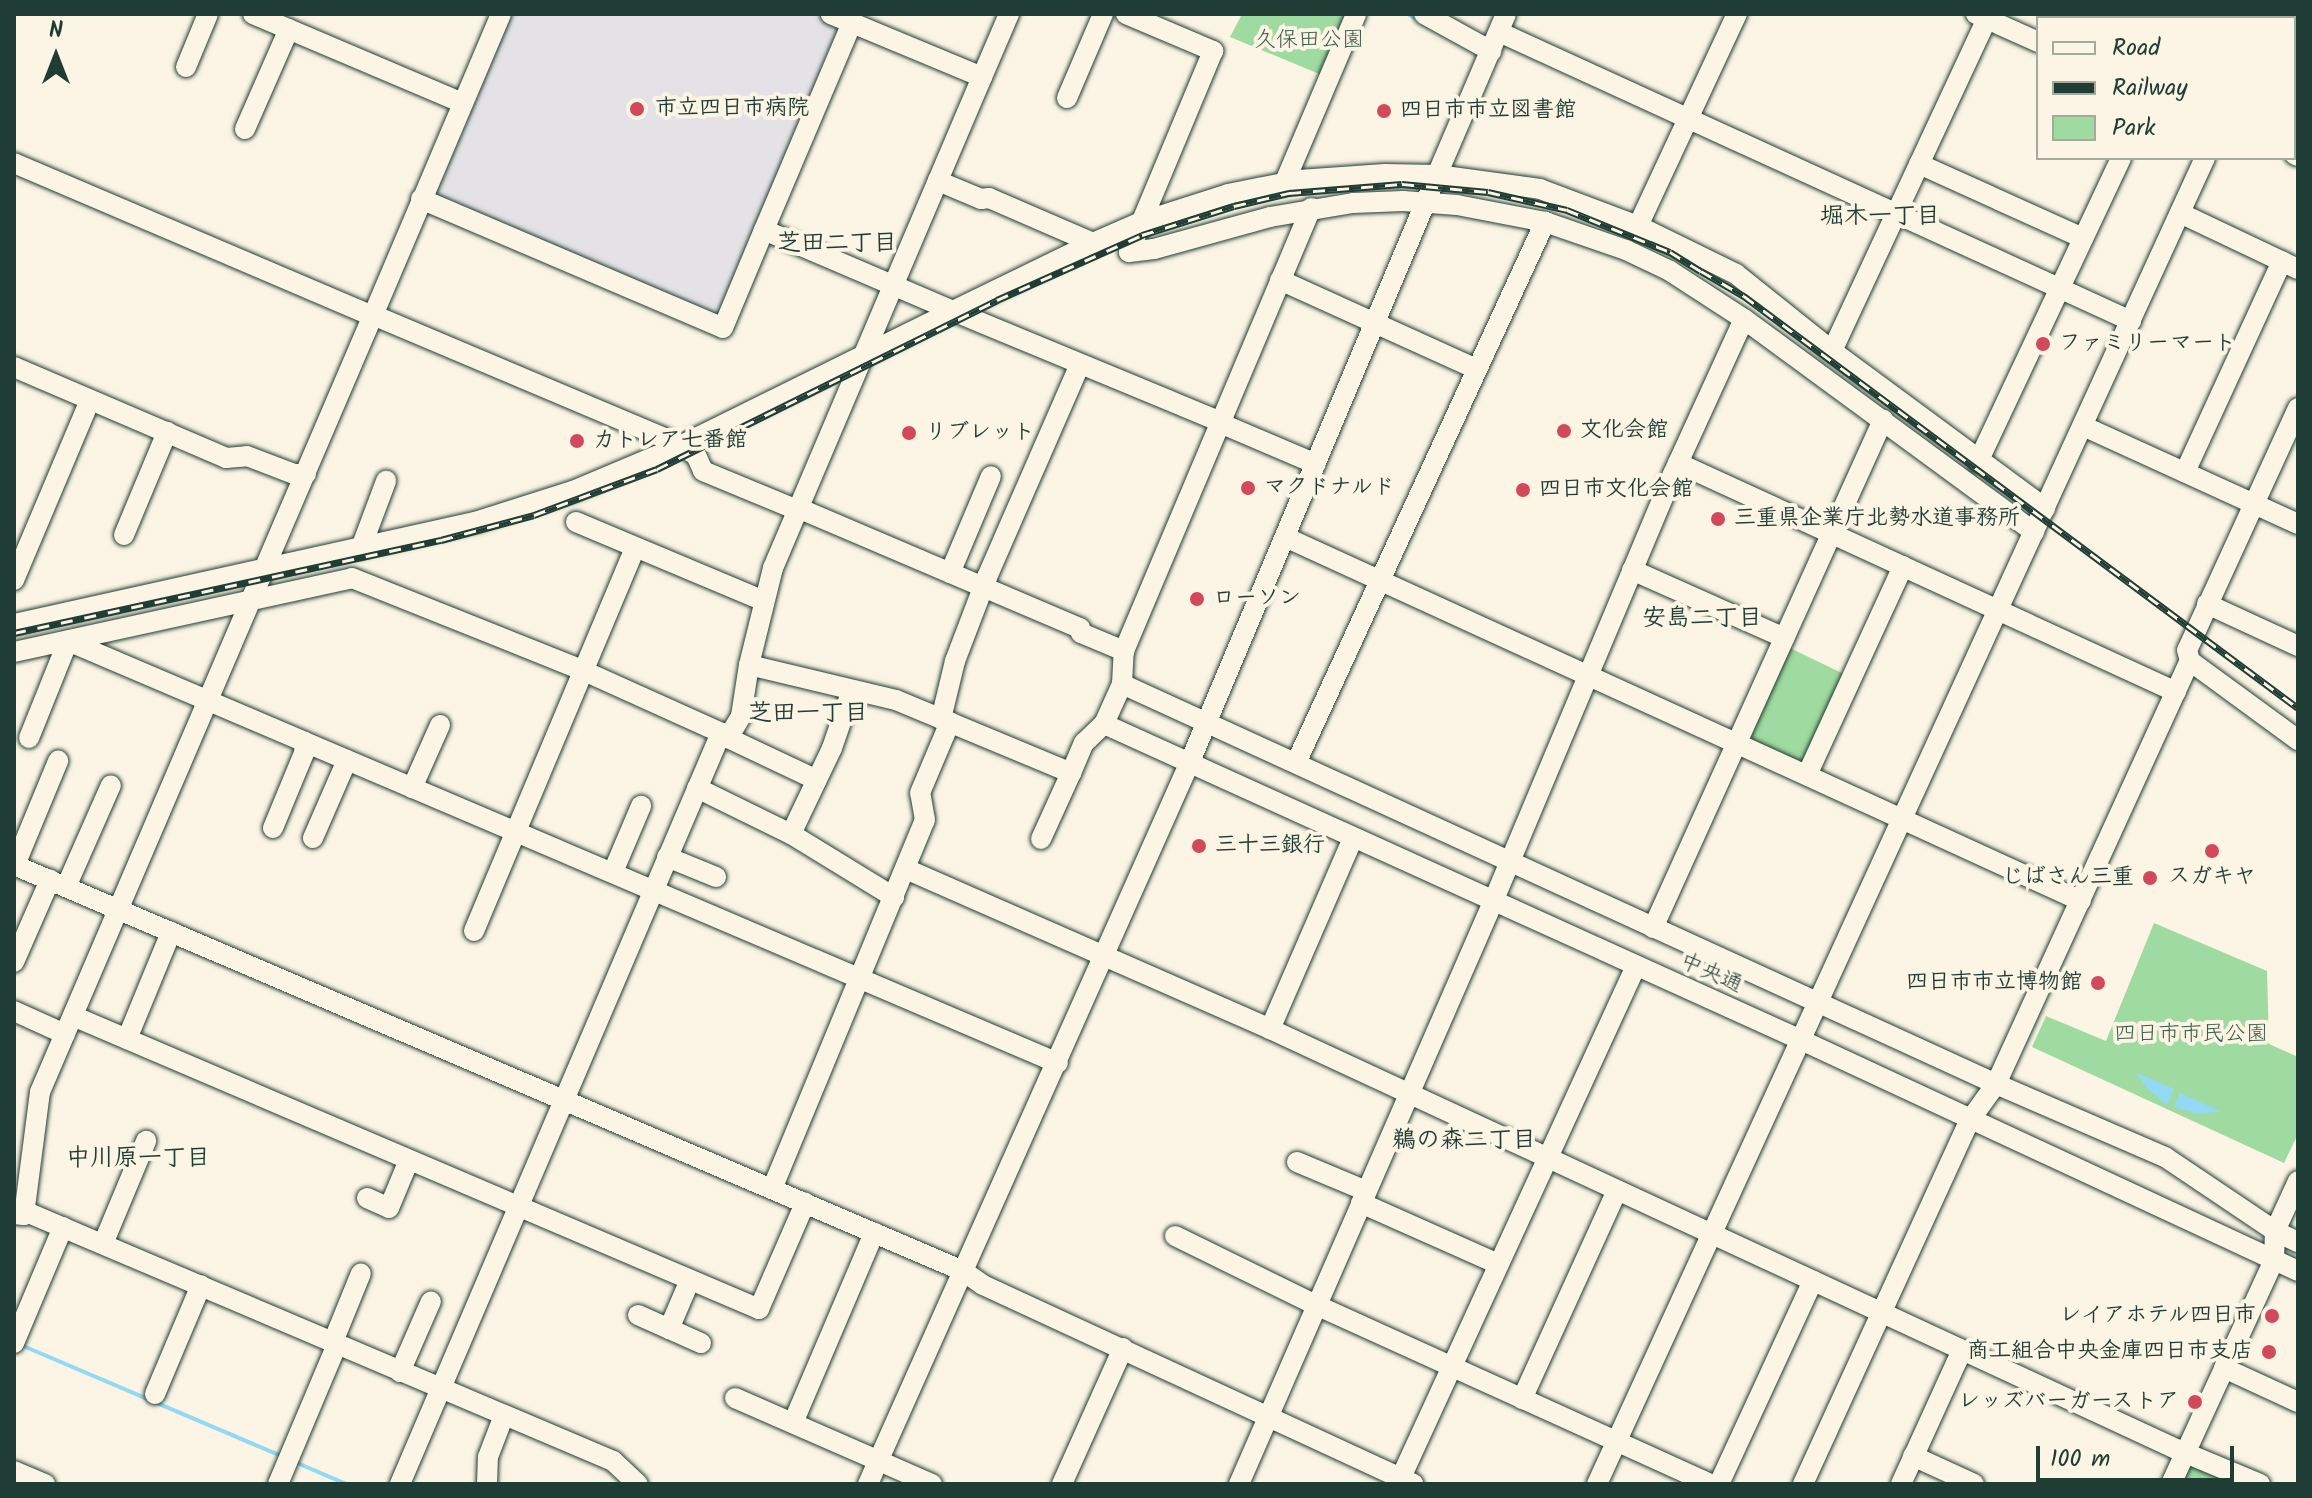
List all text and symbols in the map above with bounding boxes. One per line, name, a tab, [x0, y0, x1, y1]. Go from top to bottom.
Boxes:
text: N	[49, 14, 63, 49]
north arrow	[16, 16, 96, 96]
legend	[2036, 16, 2296, 160]
park label: 久保田公園	[1254, 28, 1364, 54]
text: Road	[2112, 29, 2160, 68]
text: Railway	[2112, 69, 2188, 108]
place label: 市立四日市病院	[655, 96, 809, 122]
marker: 市立四日市病院	[626, 98, 648, 120]
place label: 四日市市立図書館	[1400, 98, 1576, 124]
marker: 四日市市立図書館	[1375, 102, 1393, 120]
text: Park	[2112, 109, 2156, 148]
district label: 堀木一丁目	[1820, 203, 1940, 231]
district label: 芝田二丁目	[777, 230, 897, 258]
place label: ファミリーマート	[2059, 331, 2235, 357]
marker: ファミリーマート	[2034, 335, 2052, 353]
place label: 文化会館	[1580, 418, 1668, 444]
place label: リブレット	[925, 420, 1035, 446]
marker: 文化会館	[1555, 422, 1573, 440]
marker: リブレット	[900, 424, 918, 442]
place label: カトレア七番館	[593, 428, 747, 454]
marker: カトレア七番館	[568, 432, 586, 450]
place label: マクドナルド	[1264, 475, 1396, 501]
place label: 四日市文化会館	[1539, 477, 1693, 503]
marker: マクドナルド	[1239, 479, 1257, 497]
marker: 四日市文化会館	[1514, 481, 1532, 499]
place label: 三重県企業庁北勢水道事務所	[1734, 506, 2020, 532]
marker: 三重県企業庁北勢水道事務所	[1709, 510, 1727, 528]
place label: ローソン	[1213, 586, 1301, 612]
marker: ローソン	[1188, 590, 1206, 608]
district label: 安島二丁目	[1642, 605, 1762, 633]
district label: 芝田一丁目	[748, 700, 868, 728]
place label: 三十三銀行	[1215, 833, 1325, 859]
marker: 三十三銀行	[1190, 837, 1208, 855]
marker: スガキヤ	[2203, 842, 2221, 860]
place label: スガキヤ	[2168, 864, 2256, 890]
place label: じばさん三重	[2002, 865, 2134, 891]
marker: じばさん三重	[2141, 869, 2159, 887]
street label: 中央通	[1675, 949, 1747, 999]
place label: 四日市市立博物館	[1906, 970, 2082, 996]
marker: 四日市市立博物館	[2089, 974, 2107, 992]
park label: 四日市市民公園	[2114, 1022, 2268, 1048]
district label: 鵜の森二丁目	[1392, 1127, 1536, 1155]
district label: 中川原一丁目	[66, 1145, 210, 1173]
place label: レイアホテル四日市	[2058, 1303, 2256, 1329]
marker: レイアホテル四日市	[2263, 1307, 2281, 1325]
place label: 商工組合中央金庫四日市支店	[1967, 1339, 2253, 1365]
marker: 商工組合中央金庫四日市支店	[2260, 1343, 2278, 1361]
place label: レッズバーガーストア	[1959, 1389, 2179, 1415]
marker: レッズバーガーストア	[2186, 1393, 2204, 1411]
scale bar	[2040, 1430, 2238, 1480]
text: 100 m	[2050, 1440, 2110, 1479]

